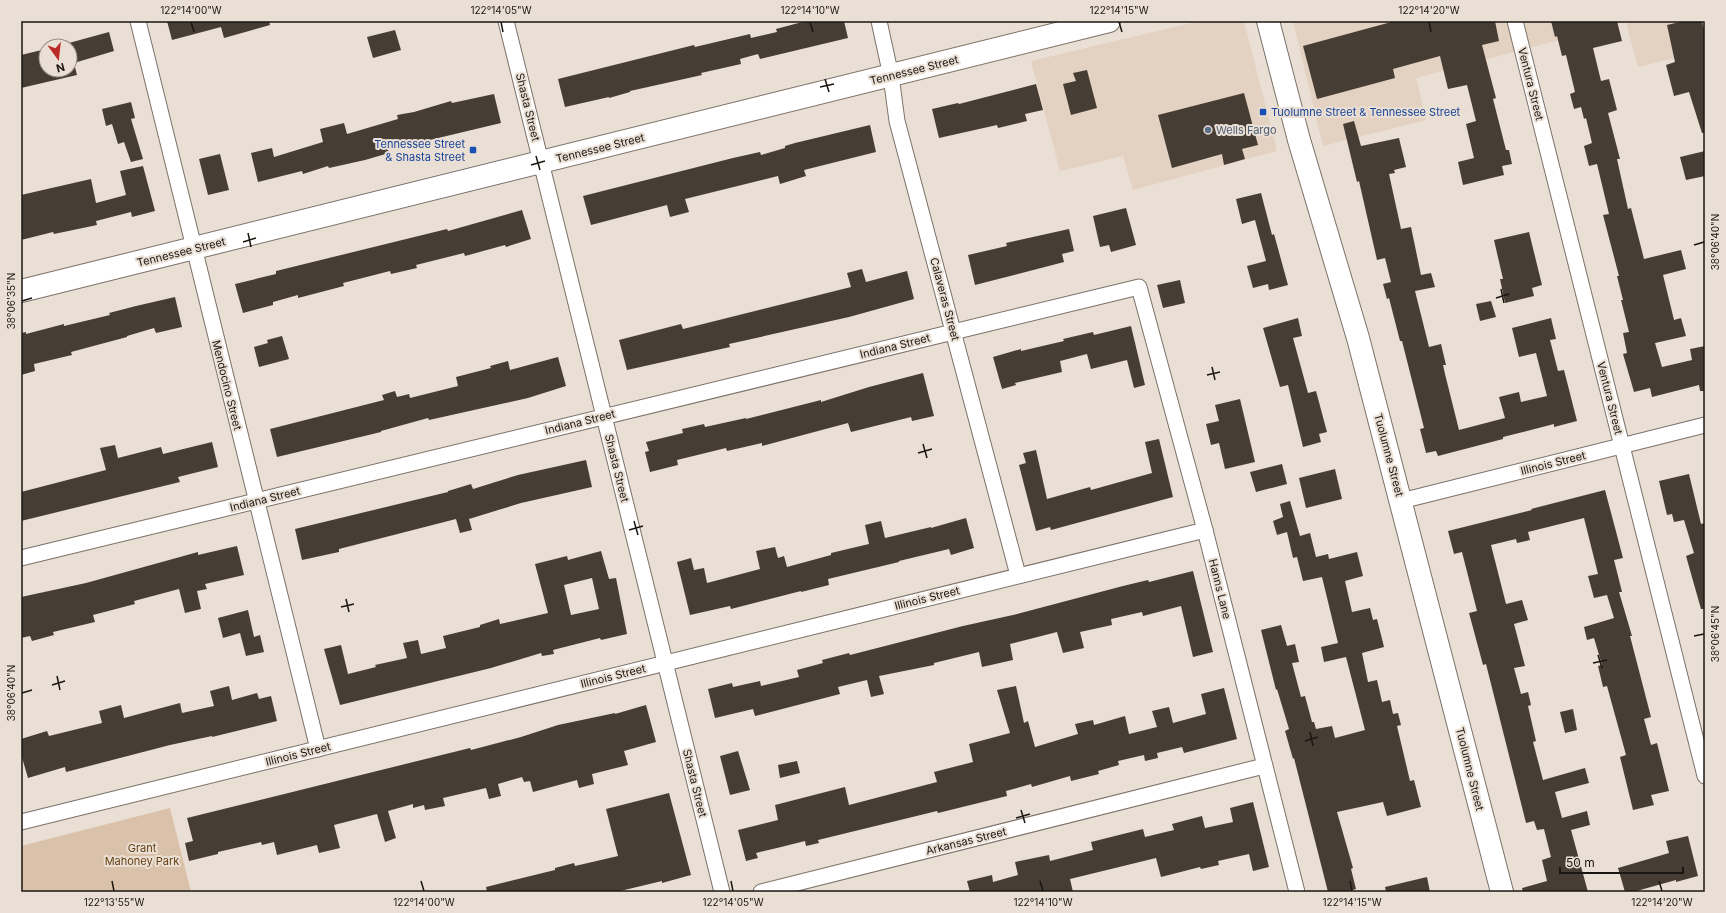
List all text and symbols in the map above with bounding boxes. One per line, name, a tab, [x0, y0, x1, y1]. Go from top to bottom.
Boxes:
text: 122°14'00"W	[160, 4, 222, 16]
text: 122°14'05"W	[470, 4, 532, 16]
text: 122°14'10"W	[780, 4, 840, 16]
text: 122°14'15"W	[1089, 4, 1149, 16]
text: 122°14'20"W	[1398, 4, 1460, 16]
north arrow	[38, 38, 78, 78]
street label: Ventura Street	[1515, 46, 1547, 122]
street label: Tennessee Street	[868, 52, 960, 88]
text: N	[55, 60, 66, 76]
street label: Shasta Street	[513, 72, 543, 143]
place label: Tuolumne Street & Tennessee Street	[1271, 105, 1461, 119]
marker: Tuolumne Street & Tennessee Street	[1258, 107, 1268, 117]
place label: Wells Fargo	[1216, 123, 1277, 137]
marker: Wells Fargo	[1203, 125, 1213, 135]
street label: Tennessee Street	[554, 130, 646, 166]
place label: Tennessee Street & Shasta Street	[374, 137, 465, 164]
marker: Tennessee Street & Shasta Street	[468, 145, 478, 155]
text: 38°06'40"N	[1709, 214, 1721, 270]
street label: Tennessee Street	[135, 234, 227, 270]
street label: Calaveras Street	[927, 256, 963, 343]
text: 38°06'35"N	[5, 273, 17, 329]
street label: Indiana Street	[858, 330, 932, 361]
street label: Mendocino Street	[209, 338, 245, 432]
street label: Ventura Street	[1594, 360, 1626, 436]
street label: Indiana Street	[543, 406, 617, 437]
street label: Tuolumne Street	[1371, 412, 1407, 498]
street label: Shasta Street	[602, 433, 632, 504]
street label: Illinois Street	[1519, 448, 1587, 478]
street label: Indiana Street	[228, 483, 302, 514]
street label: Hanns Lane	[1206, 557, 1234, 621]
street label: Illinois Street	[893, 583, 961, 613]
text: 38°06'45"N	[1709, 606, 1721, 662]
street label: Illinois Street	[579, 661, 647, 691]
text: 38°06'40"N	[5, 665, 17, 721]
street label: Tuolumne Street	[1453, 726, 1487, 812]
street label: Illinois Street	[264, 739, 332, 769]
street label: Shasta Street	[680, 748, 710, 819]
street label: Arkansas Street	[924, 824, 1008, 858]
park label: Grant Mahoney Park	[105, 841, 179, 868]
scale bar	[1560, 849, 1683, 875]
text: 50 m	[1566, 855, 1595, 870]
text: 122°13'55"W	[84, 896, 145, 908]
text: 122°14'00"W	[393, 896, 455, 908]
text: 122°14'05"W	[702, 896, 764, 908]
text: 122°14'10"W	[1013, 896, 1073, 908]
text: 122°14'15"W	[1322, 896, 1382, 908]
text: 122°14'20"W	[1631, 896, 1693, 908]

